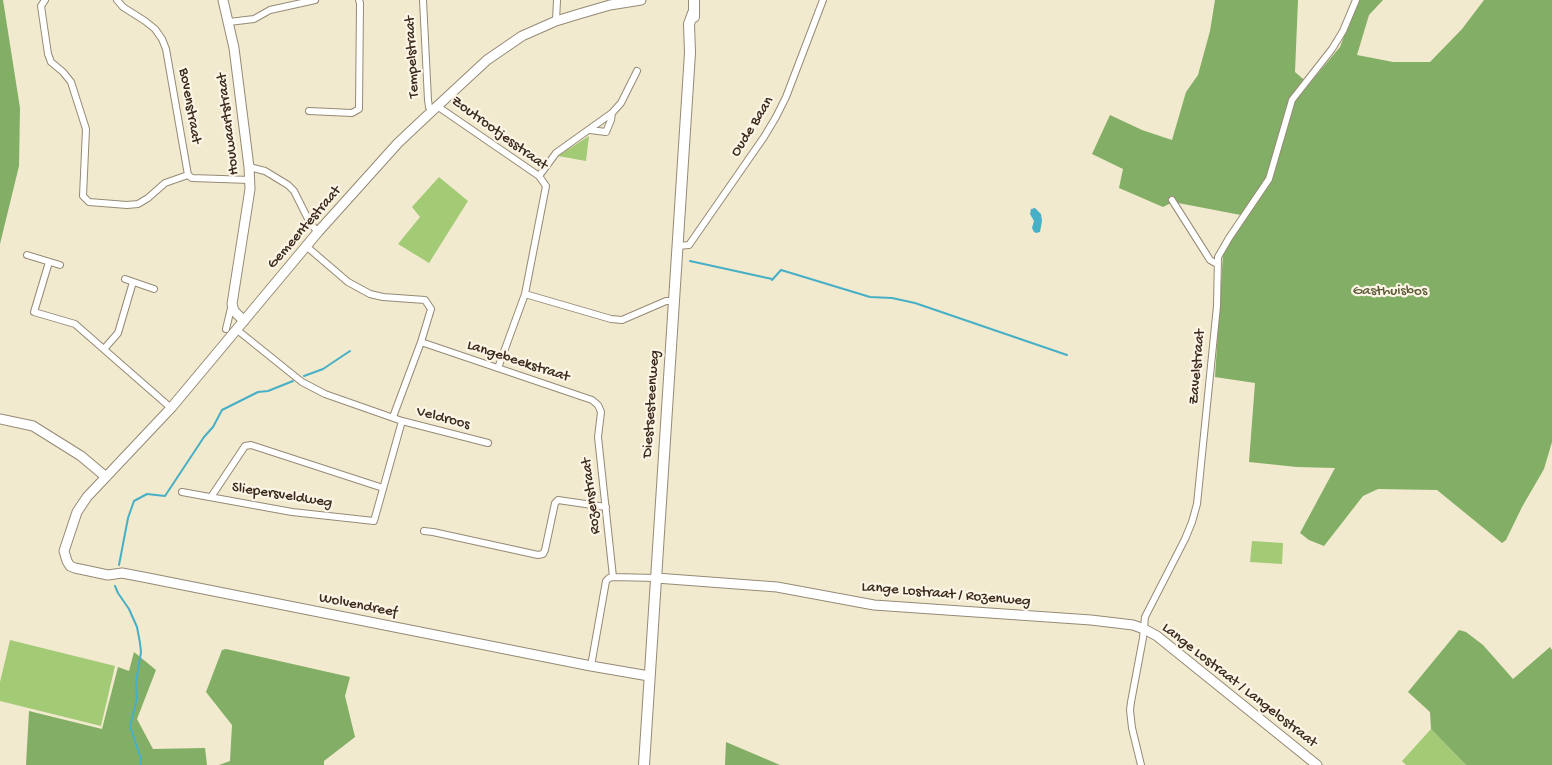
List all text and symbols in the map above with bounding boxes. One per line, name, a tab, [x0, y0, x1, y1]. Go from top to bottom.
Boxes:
street label: Tempelstraat	[402, 15, 424, 99]
street label: Bovenstraat	[173, 67, 205, 145]
street label: Houwaartstraat	[214, 72, 244, 176]
street label: Zoutrootjesstraat	[447, 93, 551, 175]
street label: Oude Baan	[727, 94, 779, 160]
street label: Gemeentestraat	[264, 183, 346, 273]
park label: Gasthuisbos	[1353, 283, 1427, 301]
street label: Zavelstraat	[1186, 329, 1210, 405]
street label: Langebeekstraat	[464, 337, 572, 387]
street label: Diestsesteenweg	[639, 350, 665, 458]
street label: Veldroos	[414, 403, 472, 435]
street label: Rozenstraat	[578, 457, 606, 535]
street label: Sliepersveldweg	[230, 479, 334, 513]
street label: Lange Lostraat / Rozenweg	[861, 579, 1031, 611]
street label: Wolvendreef	[317, 590, 399, 622]
street label: Lange Lostraat / Langelostraat	[1158, 620, 1320, 752]

